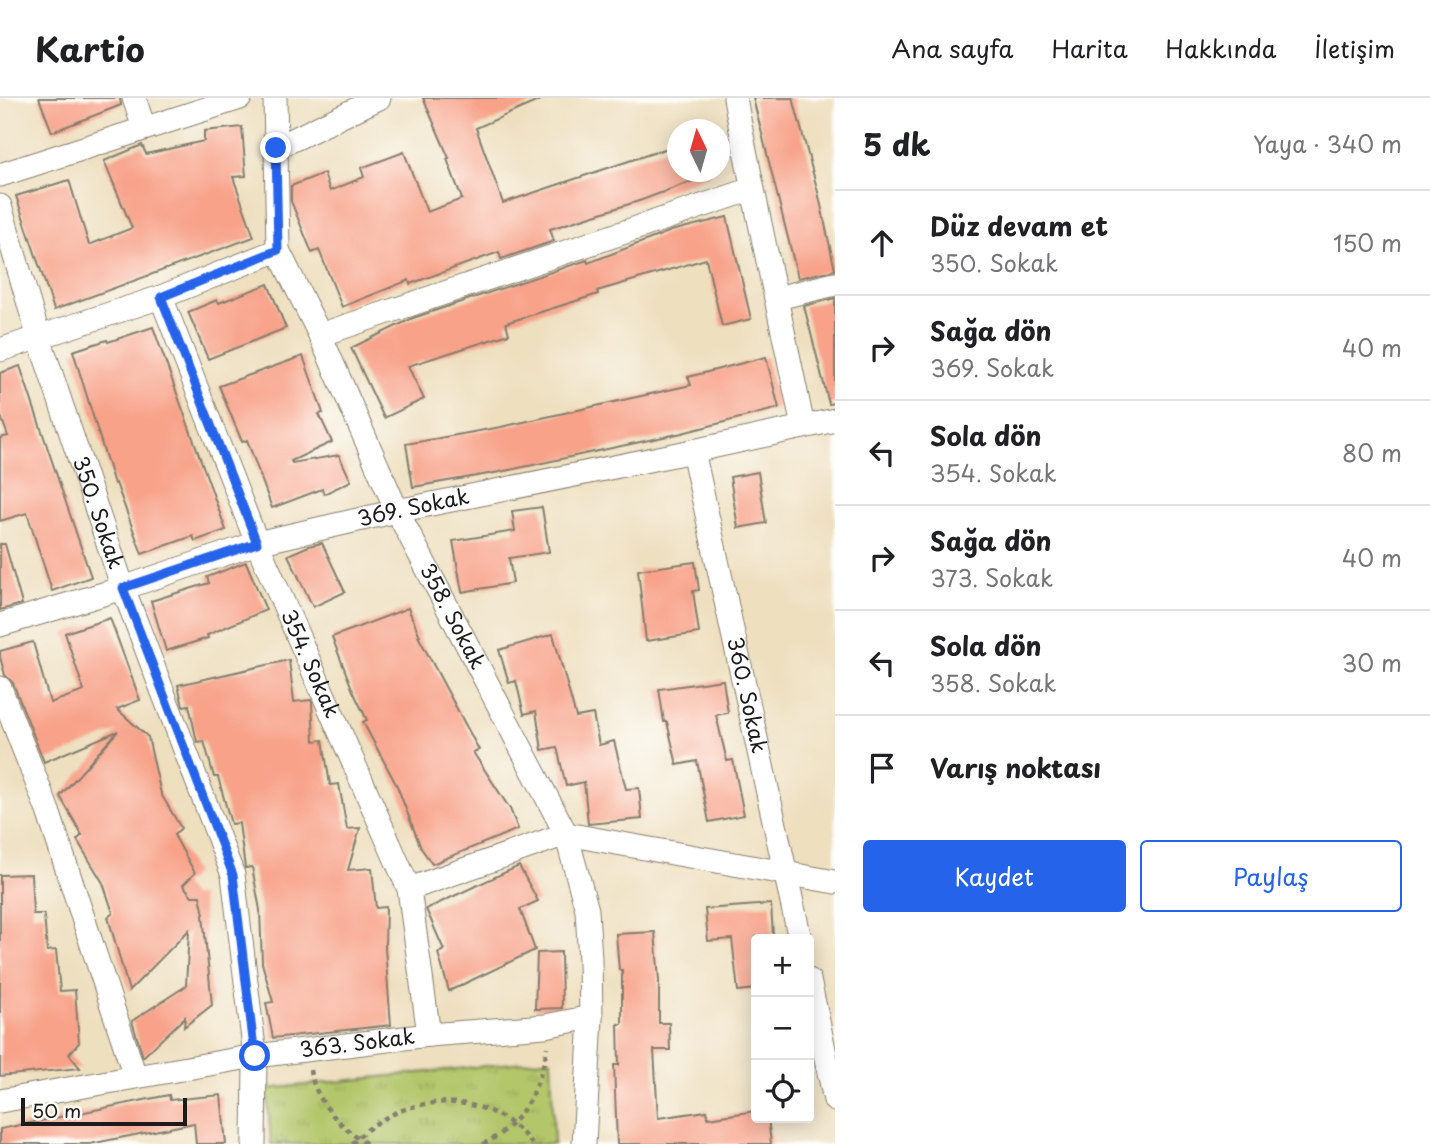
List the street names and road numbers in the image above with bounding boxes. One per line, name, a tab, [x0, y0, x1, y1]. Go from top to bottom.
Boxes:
street label: 350. Sokak	[66, 452, 133, 573]
street label: 369. Sokak	[354, 479, 472, 534]
street label: 358. Sokak	[413, 557, 495, 674]
street label: 354. Sokak	[274, 604, 350, 722]
street label: 360. Sokak	[720, 634, 777, 756]
street label: 363. Sokak	[298, 1019, 416, 1064]

